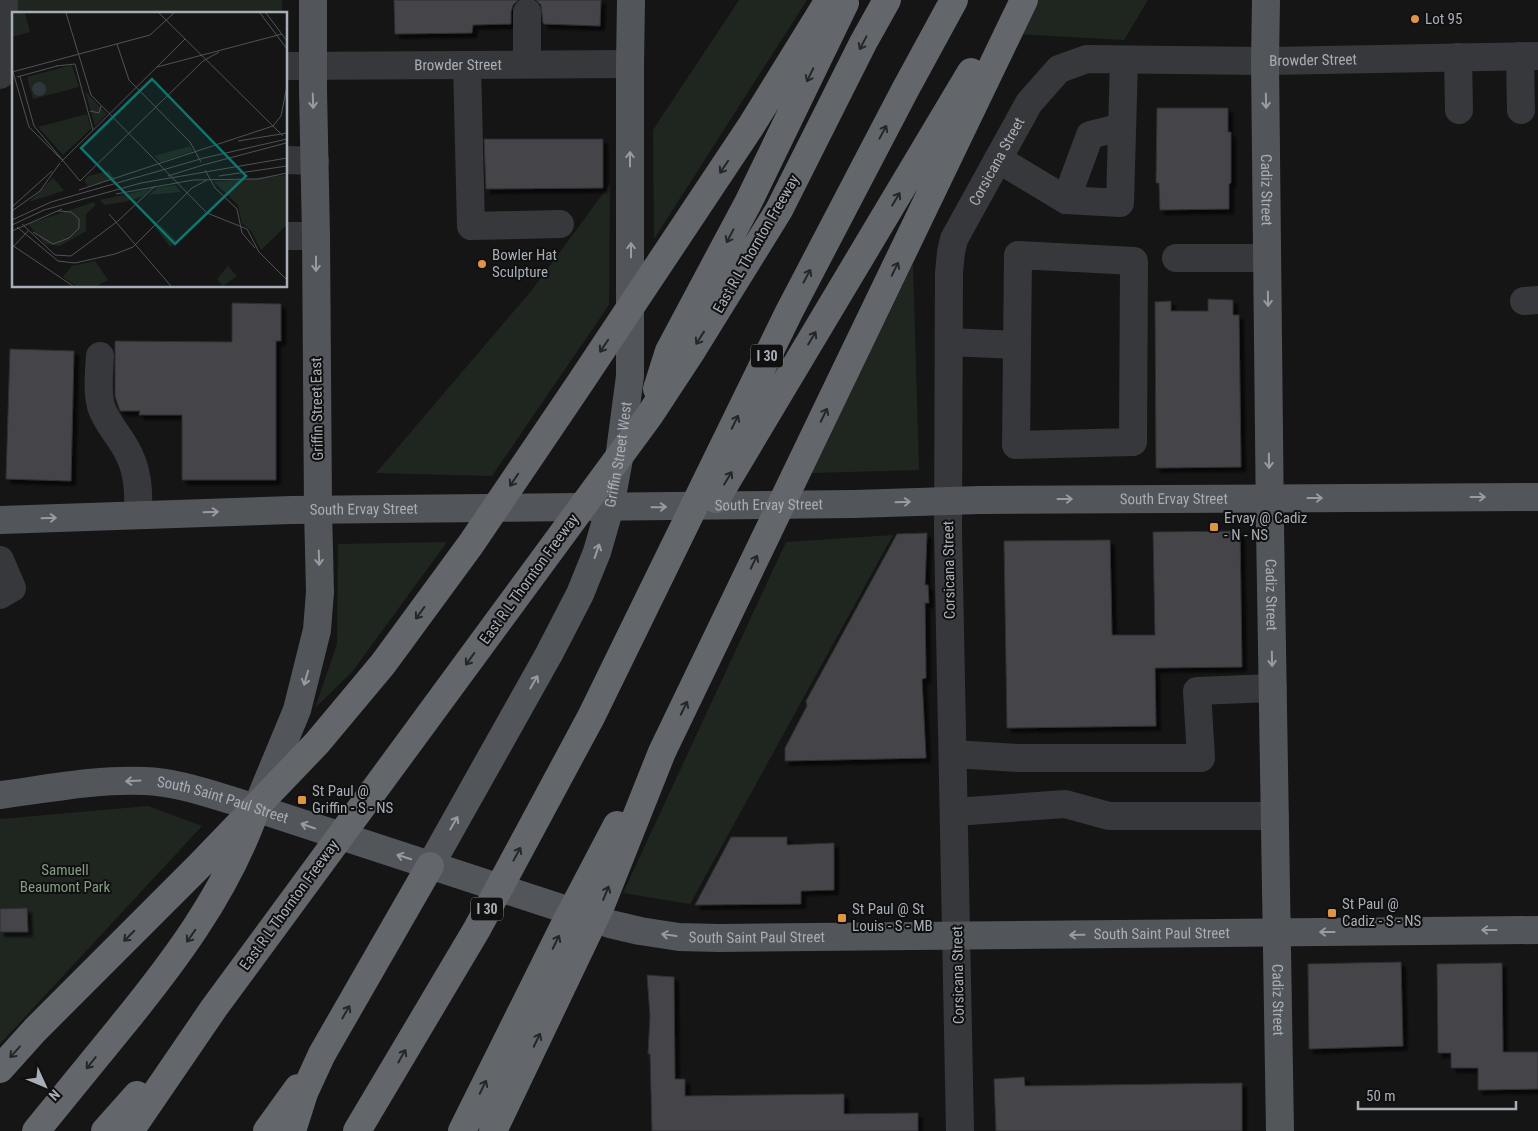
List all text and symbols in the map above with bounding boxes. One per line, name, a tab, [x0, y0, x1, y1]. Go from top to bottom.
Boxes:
place label: Lot 95	[1425, 10, 1462, 28]
inset map	[12, 12, 288, 288]
marker: Lot 95	[1409, 13, 1421, 25]
one-way arrow	[858, 35, 867, 50]
street label: Browder Street	[1269, 50, 1357, 70]
street label: Browder Street	[414, 56, 502, 74]
one-way arrow	[805, 67, 814, 82]
one-way arrow	[308, 92, 318, 109]
one-way arrow	[1261, 92, 1271, 109]
street label: Corsicana Street	[965, 114, 1028, 209]
one-way arrow	[878, 125, 888, 140]
one-way arrow	[626, 152, 635, 168]
street label: Cadiz Street	[1257, 154, 1276, 226]
one-way arrow	[719, 160, 729, 174]
street label: East R L Thornton Freeway	[709, 172, 803, 316]
one-way arrow	[892, 193, 902, 207]
one-way arrow	[725, 229, 735, 244]
one-way arrow	[626, 242, 636, 258]
place label: Bowler Hat Sculpture	[492, 246, 557, 281]
one-way arrow	[311, 255, 321, 271]
marker: Bowler Hat Sculpture	[476, 258, 488, 270]
one-way arrow	[890, 262, 900, 277]
one-way arrow	[803, 269, 813, 284]
one-way arrow	[1263, 290, 1273, 306]
one-way arrow	[695, 331, 706, 345]
one-way arrow	[807, 331, 817, 345]
one-way arrow	[599, 338, 609, 352]
road number: I 30	[751, 344, 783, 368]
street label: Griffin Street East	[307, 357, 327, 461]
street label: Griffin Street West	[601, 400, 636, 509]
one-way arrow	[820, 408, 830, 423]
one-way arrow	[731, 415, 740, 430]
one-way arrow	[1265, 453, 1274, 469]
one-way arrow	[724, 471, 734, 485]
one-way arrow	[509, 473, 519, 487]
street label: South Ervay Street	[1120, 490, 1228, 508]
one-way arrow	[1470, 492, 1486, 502]
one-way arrow	[1307, 493, 1323, 503]
one-way arrow	[1057, 494, 1073, 504]
street label: South Ervay Street	[715, 495, 823, 514]
one-way arrow	[895, 498, 911, 507]
street label: South Ervay Street	[310, 500, 418, 519]
one-way arrow	[650, 502, 667, 512]
one-way arrow	[203, 508, 219, 517]
place label: Ervay @ Cadiz - N - NS	[1224, 509, 1307, 544]
street label: East R L Thornton Freeway	[476, 510, 582, 648]
one-way arrow	[40, 513, 56, 522]
street label: Corsicana Street	[939, 521, 959, 619]
marker: Ervay @ Cadiz - N - NS	[1208, 521, 1220, 533]
one-way arrow	[592, 543, 602, 559]
one-way arrow	[314, 550, 323, 566]
one-way arrow	[750, 555, 759, 570]
street label: Cadiz Street	[1262, 559, 1281, 631]
one-way arrow	[415, 606, 425, 620]
one-way arrow	[1267, 650, 1277, 666]
one-way arrow	[465, 652, 475, 666]
one-way arrow	[300, 669, 310, 685]
one-way arrow	[529, 675, 539, 690]
one-way arrow	[680, 701, 689, 716]
street label: South Saint Paul Street	[156, 773, 291, 827]
one-way arrow	[125, 777, 141, 786]
place label: St Paul @ Griffin - S - NS	[312, 782, 394, 817]
marker: St Paul @ Griffin - S - NS	[296, 794, 308, 806]
one-way arrow	[449, 817, 459, 831]
one-way arrow	[301, 820, 317, 830]
street label: East R L Thornton Freeway	[236, 836, 342, 974]
one-way arrow	[513, 847, 523, 862]
one-way arrow	[396, 852, 412, 862]
park label: Samuell Beaumont Park	[20, 861, 110, 896]
one-way arrow	[602, 886, 611, 901]
place label: St Paul @ Cadiz - S - NS	[1342, 895, 1421, 930]
road number: I 30	[471, 898, 503, 921]
place label: St Paul @ St Louis - S - MB	[852, 900, 933, 935]
marker: St Paul @ Cadiz - S - NS	[1326, 907, 1338, 919]
marker: St Paul @ St Louis - S - MB	[836, 912, 848, 924]
street label: South Saint Paul Street	[1094, 924, 1230, 943]
one-way arrow	[1482, 925, 1498, 935]
street label: Corsicana Street	[948, 926, 968, 1024]
one-way arrow	[1319, 927, 1335, 936]
one-way arrow	[186, 928, 196, 942]
street label: South Saint Paul Street	[689, 928, 825, 947]
one-way arrow	[123, 930, 135, 943]
one-way arrow	[662, 930, 678, 940]
one-way arrow	[1069, 930, 1086, 940]
one-way arrow	[552, 935, 561, 950]
street label: Cadiz Street	[1268, 964, 1287, 1036]
one-way arrow	[341, 1004, 351, 1019]
one-way arrow	[533, 1033, 542, 1048]
one-way arrow	[9, 1046, 21, 1059]
one-way arrow	[398, 1049, 408, 1064]
one-way arrow	[85, 1057, 96, 1070]
north arrow	[20, 1061, 70, 1111]
scale bar	[1358, 1078, 1516, 1110]
one-way arrow	[479, 1080, 489, 1095]
text: N	[46, 1086, 63, 1104]
text: 50 m	[1366, 1087, 1396, 1105]

